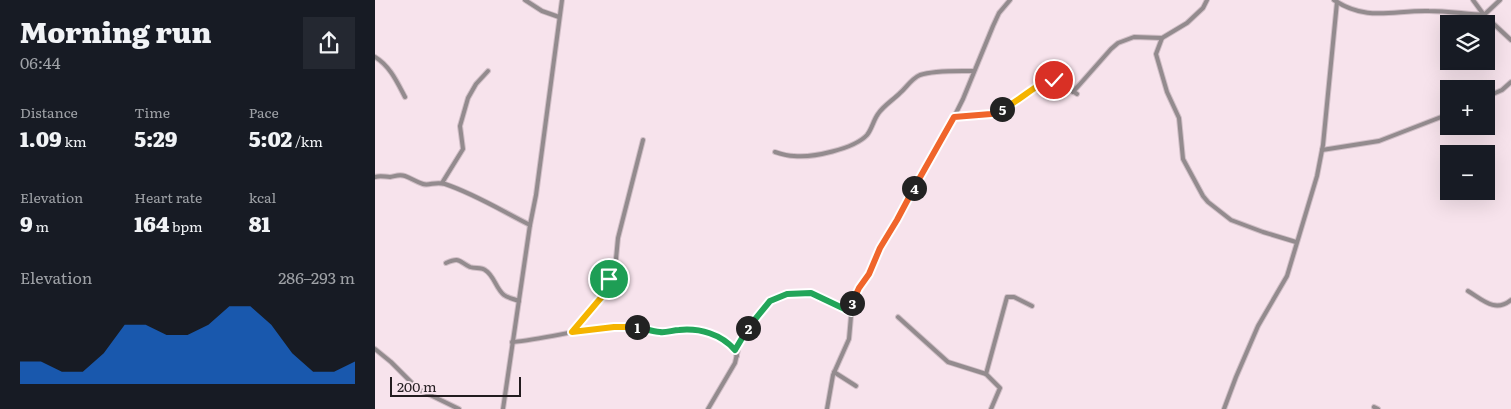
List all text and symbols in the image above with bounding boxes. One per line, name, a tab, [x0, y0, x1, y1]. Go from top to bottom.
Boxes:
text: Morning run	[20, 10, 211, 52]
map controls	[1440, 15, 1495, 200]
button: layers	[1440, 15, 1495, 70]
button: share	[303, 17, 355, 69]
text: 06:44	[20, 50, 60, 74]
pin	[1033, 59, 1075, 101]
icon: check	[1040, 66, 1068, 94]
button: +	[1440, 80, 1495, 135]
pin: 5	[989, 96, 1015, 122]
text: 5	[999, 99, 1006, 119]
text: Distance	[20, 102, 78, 122]
text: Time	[134, 102, 170, 122]
text: Pace	[249, 102, 279, 122]
text: 1.09	[20, 122, 62, 153]
text: 5:29	[134, 122, 177, 153]
text: 5:02	[249, 122, 292, 153]
text: km	[62, 131, 87, 151]
text: /km	[292, 131, 323, 151]
button: −	[1440, 145, 1495, 200]
pin: 4	[901, 176, 927, 200]
text: 4	[910, 178, 919, 198]
text: Elevation	[20, 187, 83, 207]
text: Heart rate	[134, 187, 202, 207]
text: kcal	[249, 187, 276, 207]
text: 9	[20, 207, 33, 238]
text: 164	[134, 207, 169, 238]
text: 81	[249, 207, 270, 238]
text: m	[33, 216, 49, 236]
text: bpm	[169, 216, 203, 236]
pin	[588, 258, 630, 300]
text: Elevation	[20, 265, 92, 289]
text: 286–293 m	[278, 265, 355, 289]
icon: arrive	[595, 265, 623, 293]
pin: 3	[839, 290, 865, 316]
text: 3	[849, 293, 856, 313]
pin: 1	[625, 314, 649, 340]
pin: 2	[735, 316, 761, 340]
text: 1	[635, 317, 640, 337]
text: 2	[745, 318, 752, 338]
scale bar	[390, 374, 521, 397]
text: 200 m	[397, 376, 437, 396]

